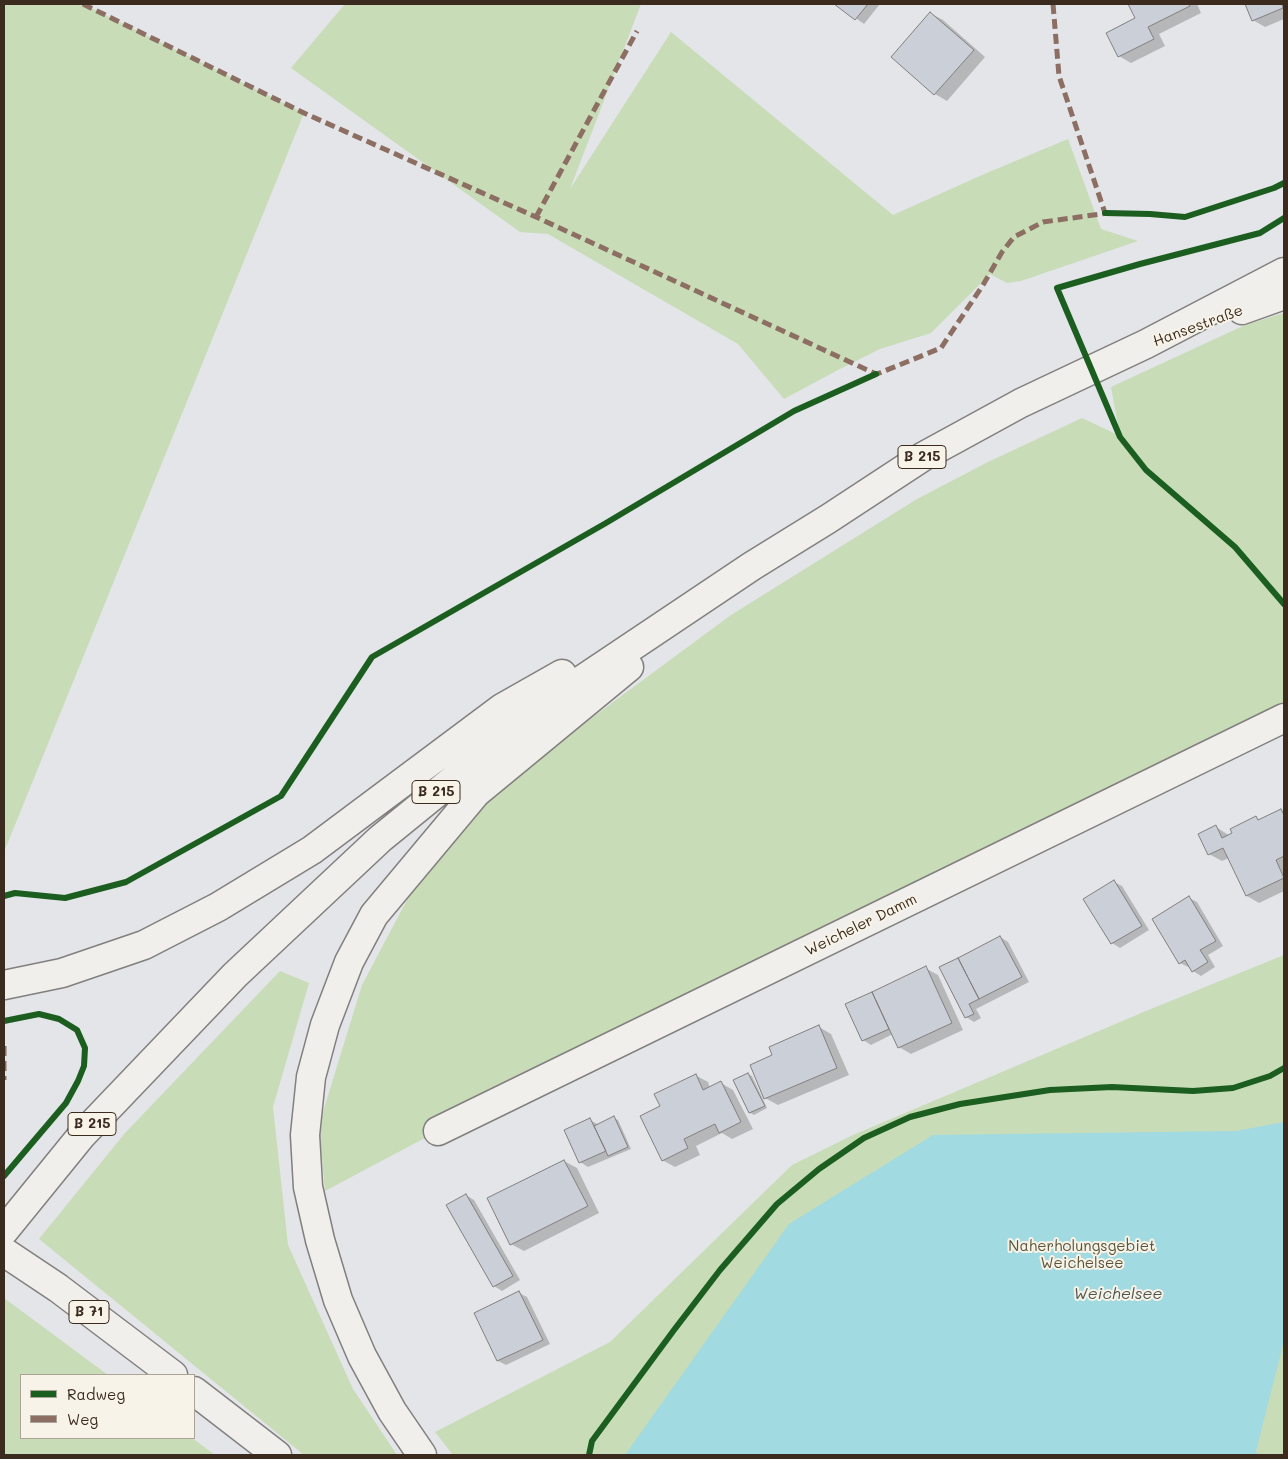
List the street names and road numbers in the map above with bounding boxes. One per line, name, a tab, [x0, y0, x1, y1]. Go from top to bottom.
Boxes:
street label: Hansestraße	[1151, 301, 1245, 351]
road number: B 215	[898, 446, 946, 468]
road number: B 215	[412, 780, 460, 804]
street label: Weicheler Damm	[802, 890, 920, 960]
road number: B 215	[68, 1112, 116, 1136]
road number: B 71	[69, 1300, 109, 1324]

